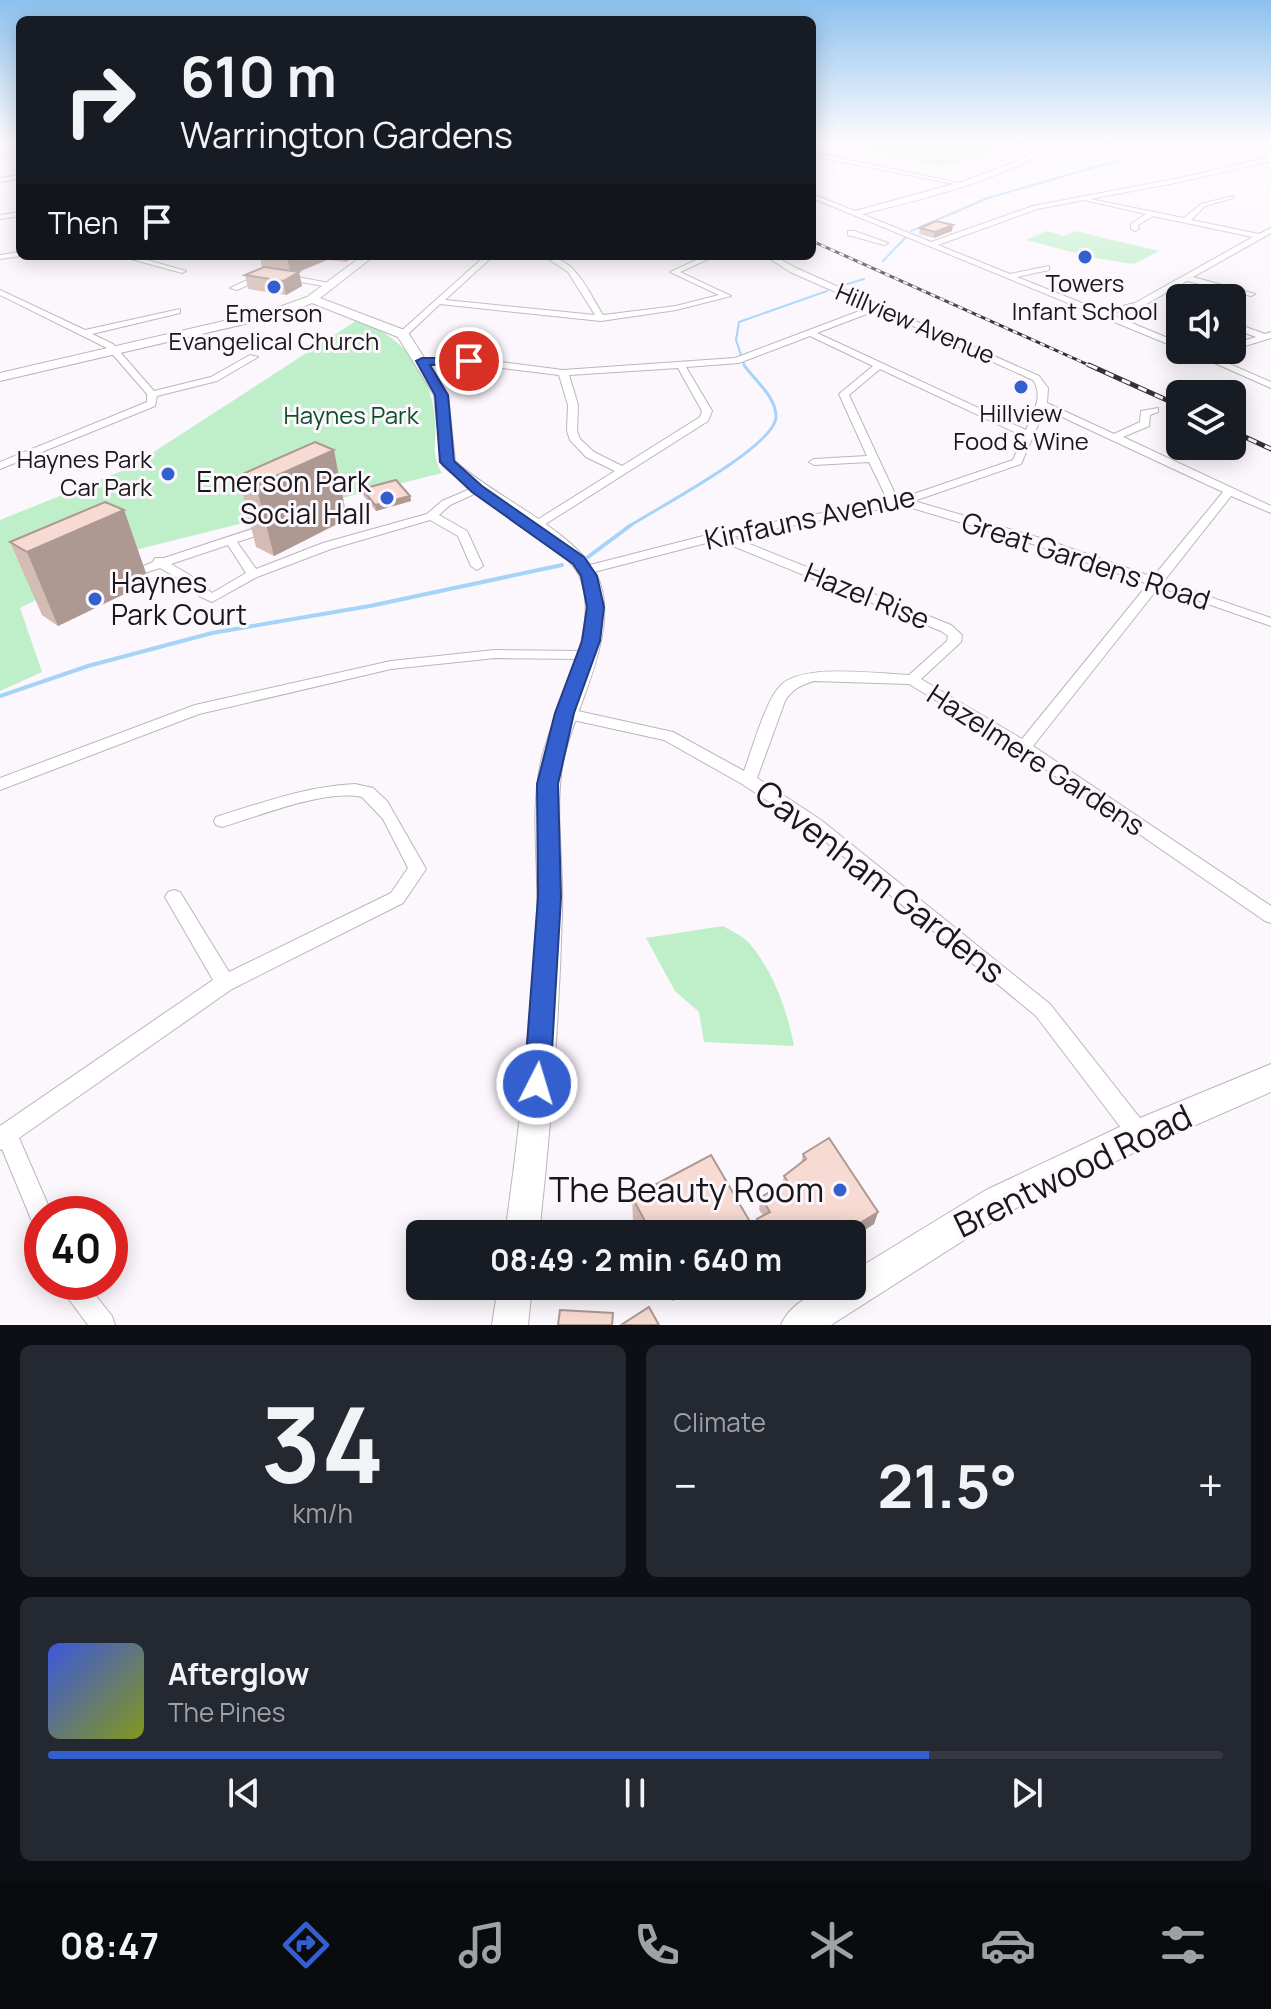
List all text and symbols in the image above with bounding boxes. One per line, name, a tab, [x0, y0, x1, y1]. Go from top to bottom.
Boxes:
text: 610 m	[180, 37, 337, 114]
icon: right	[48, 48, 152, 152]
text: Warrington Gardens	[180, 110, 513, 159]
icon: arrive	[135, 200, 179, 244]
text: Then	[48, 202, 119, 243]
marker: Towers Infant School	[1076, 248, 1094, 266]
place label: Towers Infant School	[1012, 266, 1158, 327]
street label: Hillview Avenue	[831, 274, 1000, 371]
marker: Emerson Evangelical Church	[265, 278, 283, 296]
map controls	[1166, 284, 1246, 460]
button: sound	[1166, 284, 1246, 364]
place label: Emerson Evangelical Church	[169, 296, 379, 357]
pin	[435, 327, 503, 395]
icon: arrive	[447, 339, 491, 383]
marker: Hillview Food & Wine	[1012, 378, 1030, 396]
button: layers	[1166, 380, 1246, 460]
place label: Hillview Food & Wine	[953, 396, 1089, 457]
park label: Haynes Park	[283, 398, 420, 431]
place label: Haynes Park Car Park	[17, 442, 153, 503]
place label: Emerson Park Social Hall	[196, 462, 372, 532]
marker: Haynes Park Car Park	[159, 465, 177, 483]
street label: Kinfauns Avenue	[701, 476, 919, 558]
marker: Emerson Park Social Hall	[378, 489, 396, 507]
street label: Great Gardens Road	[957, 502, 1215, 618]
street label: Hazel Rise	[799, 553, 936, 637]
place label: Haynes Park Court	[111, 563, 247, 633]
marker: Haynes Park Court	[86, 590, 104, 608]
street label: Hazelmere Gardens	[920, 675, 1153, 844]
street label: Cavenham Gardens	[746, 769, 1015, 993]
position arrow	[495, 1042, 579, 1126]
street label: Brentwood Road	[946, 1093, 1199, 1248]
place label: The Beauty Room	[549, 1166, 824, 1212]
marker: The Beauty Room	[831, 1181, 849, 1199]
speed limit sign: 40	[24, 1196, 128, 1300]
text: 08:49 · 2 min · 640 m	[490, 1239, 782, 1280]
text: 34	[261, 1372, 385, 1514]
text: Climate	[674, 1404, 766, 1440]
text: 21.5°	[877, 1444, 1017, 1526]
text: −	[674, 1455, 697, 1515]
text: +	[1198, 1455, 1223, 1515]
text: km/h	[293, 1495, 353, 1531]
text: Afterglow	[168, 1653, 309, 1694]
text: The Pines	[168, 1694, 285, 1730]
icon: previous	[222, 1771, 266, 1815]
icon: pause	[613, 1771, 657, 1815]
icon: next	[1005, 1771, 1049, 1815]
icon: directions	[278, 1917, 334, 1973]
icon: music	[454, 1917, 510, 1973]
icon: phone	[629, 1917, 685, 1973]
icon: climate	[804, 1917, 860, 1973]
icon: car	[980, 1917, 1036, 1973]
icon: filters	[1155, 1917, 1211, 1973]
text: 08:47	[60, 1921, 159, 1970]

